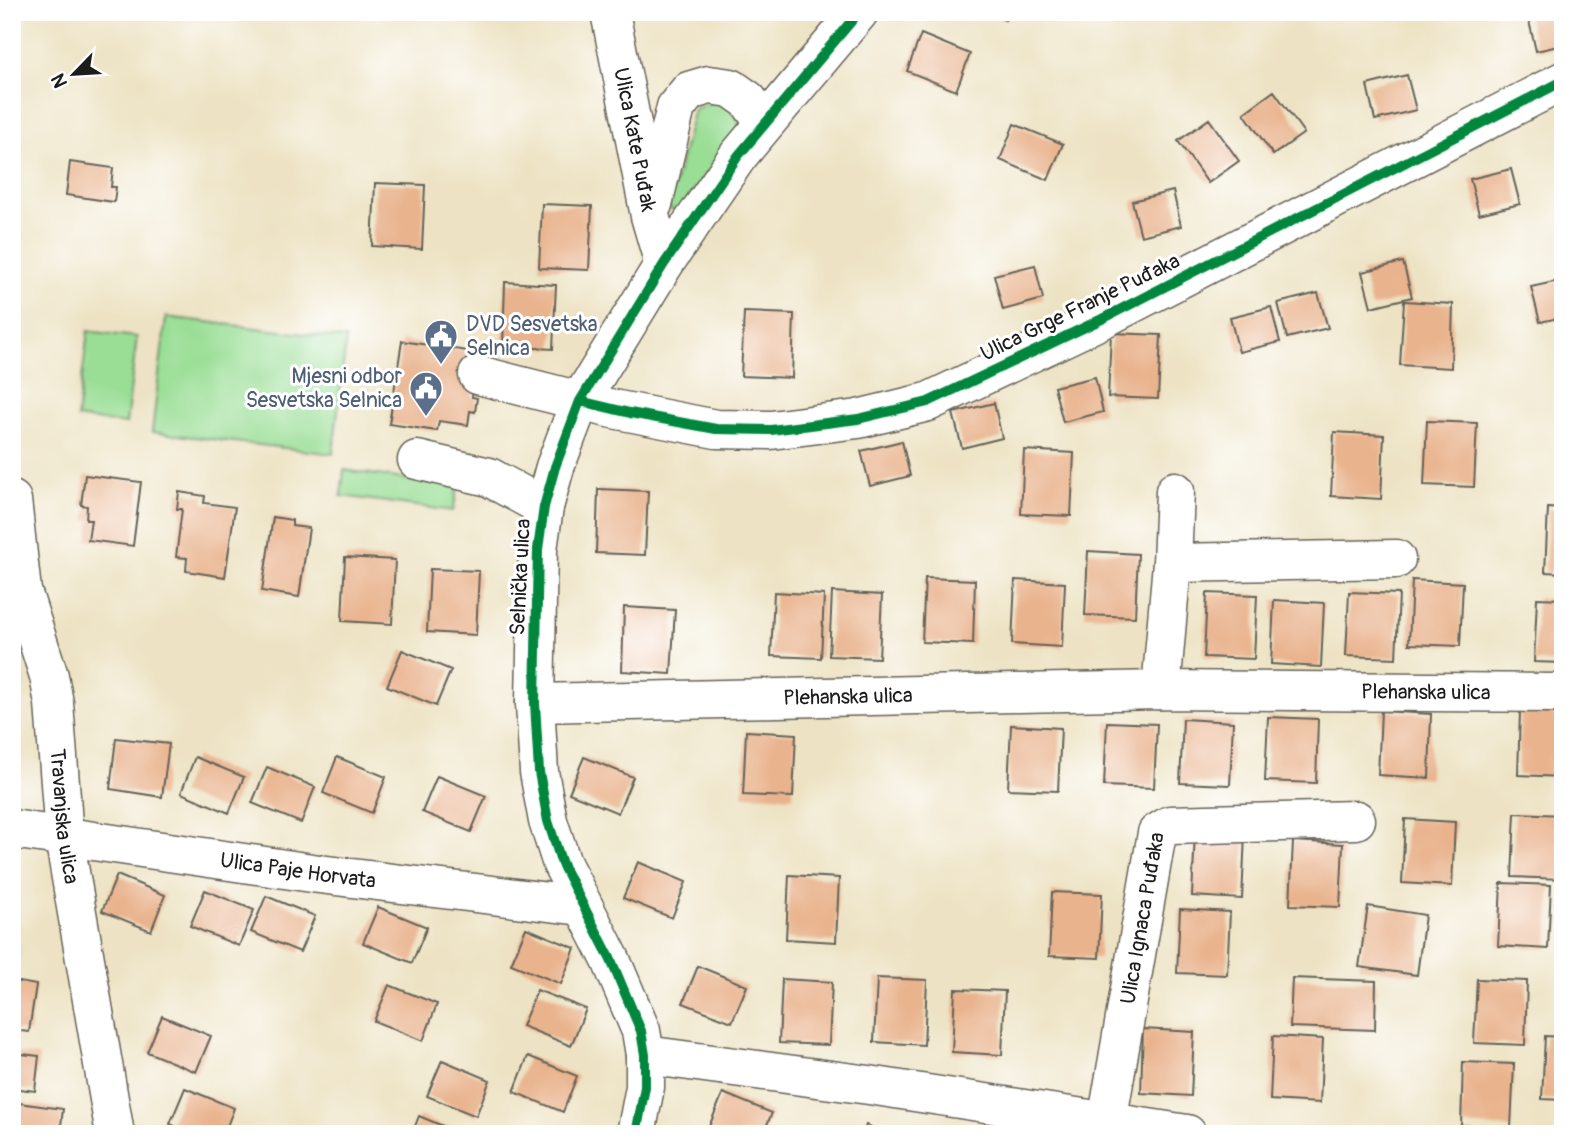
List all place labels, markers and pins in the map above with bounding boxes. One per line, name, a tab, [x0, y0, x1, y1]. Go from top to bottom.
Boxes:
place label: DVD Sesvetska Selnica	[466, 311, 598, 362]
public building icon: DVD Sesvetska Selnica	[422, 317, 460, 366]
place label: Mjesni odbor Sesvetska Selnica	[246, 363, 402, 414]
public building icon: Mjesni odbor Sesvetska Selnica	[407, 369, 445, 418]

